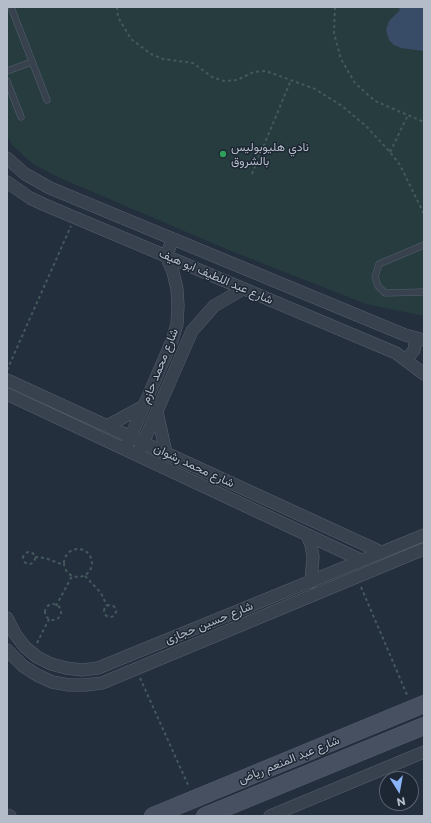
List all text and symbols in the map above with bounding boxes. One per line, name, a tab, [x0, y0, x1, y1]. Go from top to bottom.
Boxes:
place label: نادي هليوبوليس بالشروق	[231, 140, 309, 168]
marker: نادي هليوبوليس بالشروق	[218, 149, 228, 159]
street label: شارع عبد اللطيف ابو هيف	[157, 246, 275, 308]
street label: شارع محمد حازم	[138, 326, 182, 406]
street label: شارع محمد رشوان	[151, 441, 237, 491]
street label: شارع حسين حجازى	[163, 599, 255, 647]
street label: شارع عبد المنعم رياض	[236, 733, 342, 787]
north arrow	[379, 771, 419, 811]
text: N	[395, 794, 407, 810]

